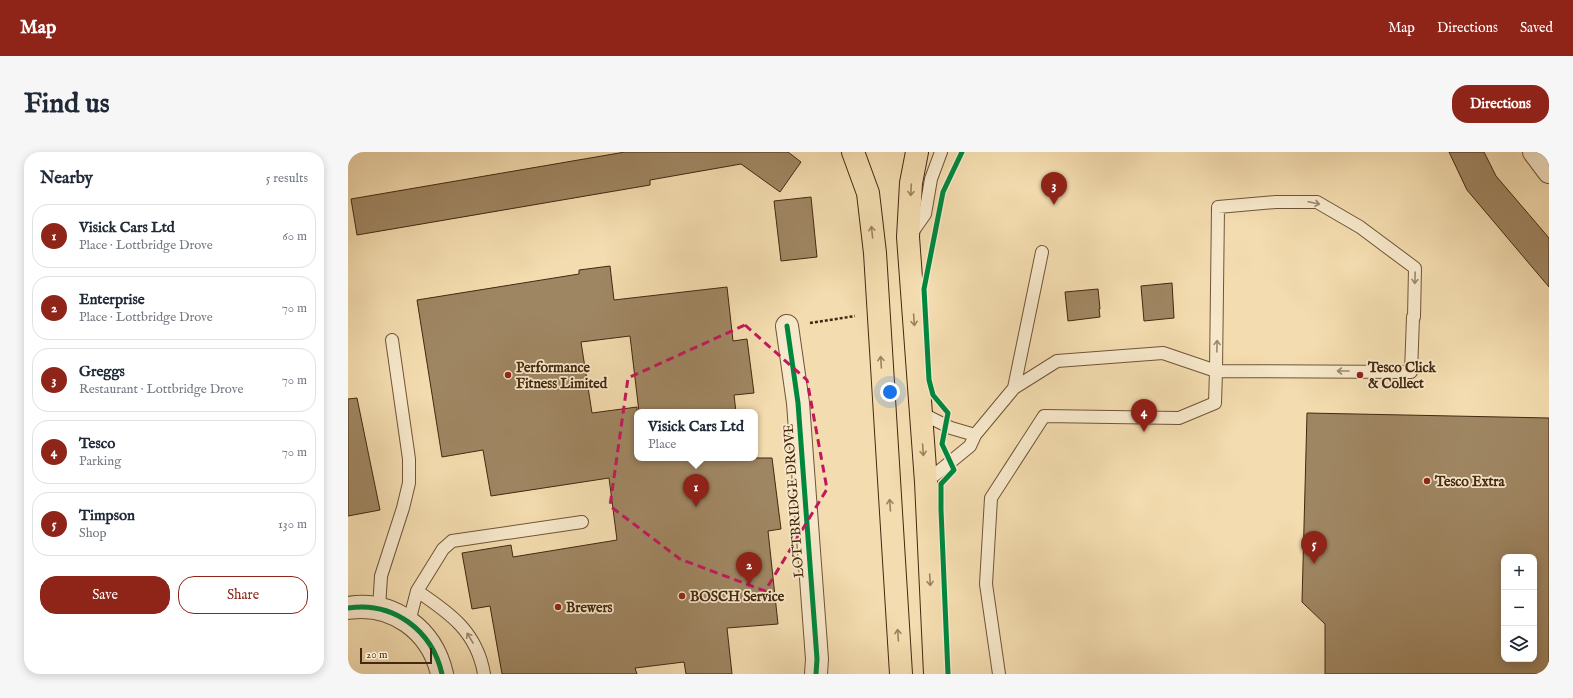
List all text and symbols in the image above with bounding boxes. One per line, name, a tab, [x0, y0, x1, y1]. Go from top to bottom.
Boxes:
text: Map	[20, 16, 56, 40]
text: Map	[1388, 19, 1415, 37]
text: Directions	[1437, 19, 1498, 37]
text: Saved	[1520, 19, 1553, 37]
button: Directions	[1452, 85, 1549, 123]
text: Find us	[24, 87, 110, 122]
text: Nearby	[40, 168, 93, 189]
text: 5 results	[266, 170, 308, 187]
pin: 3	[1041, 172, 1067, 205]
one-way arrow	[907, 183, 914, 196]
one-way arrow	[1308, 200, 1321, 208]
text: Visick Cars Ltd	[79, 218, 175, 237]
one-way arrow	[869, 226, 876, 239]
text: 1	[52, 228, 56, 245]
text: 60 m	[282, 228, 307, 245]
text: Place · Lottbridge Drove	[79, 237, 213, 254]
one-way arrow	[1411, 271, 1419, 284]
text: Enterprise	[79, 290, 145, 309]
text: 2	[51, 300, 57, 317]
text: 70 m	[282, 300, 307, 317]
text: Place · Lottbridge Drove	[79, 309, 213, 326]
one-way arrow	[911, 313, 918, 326]
one-way arrow	[1213, 340, 1221, 353]
one-way arrow	[878, 356, 885, 369]
place label: Performance Fitness Limited	[516, 359, 608, 393]
place label: Tesco Click & Collect	[1367, 359, 1436, 393]
text: Greggs	[79, 362, 125, 381]
one-way arrow	[1337, 367, 1350, 375]
marker: Performance Fitness Limited	[503, 370, 513, 380]
marker: Tesco Click & Collect	[1355, 370, 1365, 380]
text: 3	[52, 372, 56, 389]
text: 70 m	[282, 372, 307, 389]
text: Restaurant · Lottbridge Drove	[79, 381, 243, 398]
your location	[880, 382, 900, 402]
pin: 4	[1131, 399, 1157, 432]
popup	[634, 409, 758, 461]
text: Visick Cars Ltd	[648, 417, 744, 436]
street label: LOTTBRIDGE DROVE	[780, 423, 808, 579]
text: Tesco	[79, 434, 115, 453]
text: Place	[648, 436, 676, 453]
one-way arrow	[920, 443, 927, 456]
text: 4	[51, 444, 57, 461]
text: 70 m	[282, 444, 307, 461]
text: Parking	[79, 453, 121, 470]
place label: Tesco Extra	[1434, 473, 1505, 491]
pin: 1	[683, 474, 709, 507]
marker: Tesco Extra	[1422, 476, 1432, 486]
one-way arrow	[887, 499, 894, 512]
text: Timpson	[79, 506, 135, 525]
text: 5	[52, 516, 56, 533]
text: 130 m	[278, 516, 307, 533]
text: Shop	[79, 525, 107, 542]
pin: 5	[1301, 531, 1327, 564]
pin: 2	[736, 552, 762, 585]
map controls	[1501, 554, 1537, 662]
button: +	[1501, 554, 1537, 590]
one-way arrow	[927, 573, 934, 586]
button: Save	[40, 576, 170, 614]
button: Share	[178, 576, 308, 614]
place label: BOSCH Service	[690, 588, 785, 606]
button: −	[1501, 590, 1537, 626]
marker: BOSCH Service	[677, 591, 687, 601]
place label: Brewers	[566, 599, 613, 617]
marker: Brewers	[553, 602, 563, 612]
button: layers	[1501, 626, 1537, 662]
one-way arrow	[895, 629, 902, 642]
one-way arrow	[466, 632, 474, 644]
scale bar	[360, 646, 432, 665]
text: 20 m	[366, 648, 387, 662]

